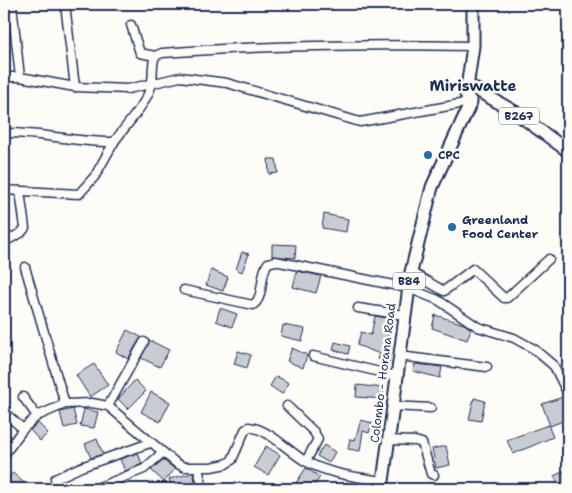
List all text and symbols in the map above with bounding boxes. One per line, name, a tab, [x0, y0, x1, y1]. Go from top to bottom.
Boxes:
district label: Miriswatte	[429, 76, 517, 96]
road number: B267	[499, 108, 539, 124]
place label: CPC	[438, 147, 460, 163]
marker: CPC	[422, 149, 434, 161]
place label: Greenland Food Center	[462, 212, 539, 242]
marker: Greenland Food Center	[446, 221, 458, 233]
road number: B84	[393, 272, 425, 290]
street label: Colombo - Horana Road	[366, 302, 400, 444]

